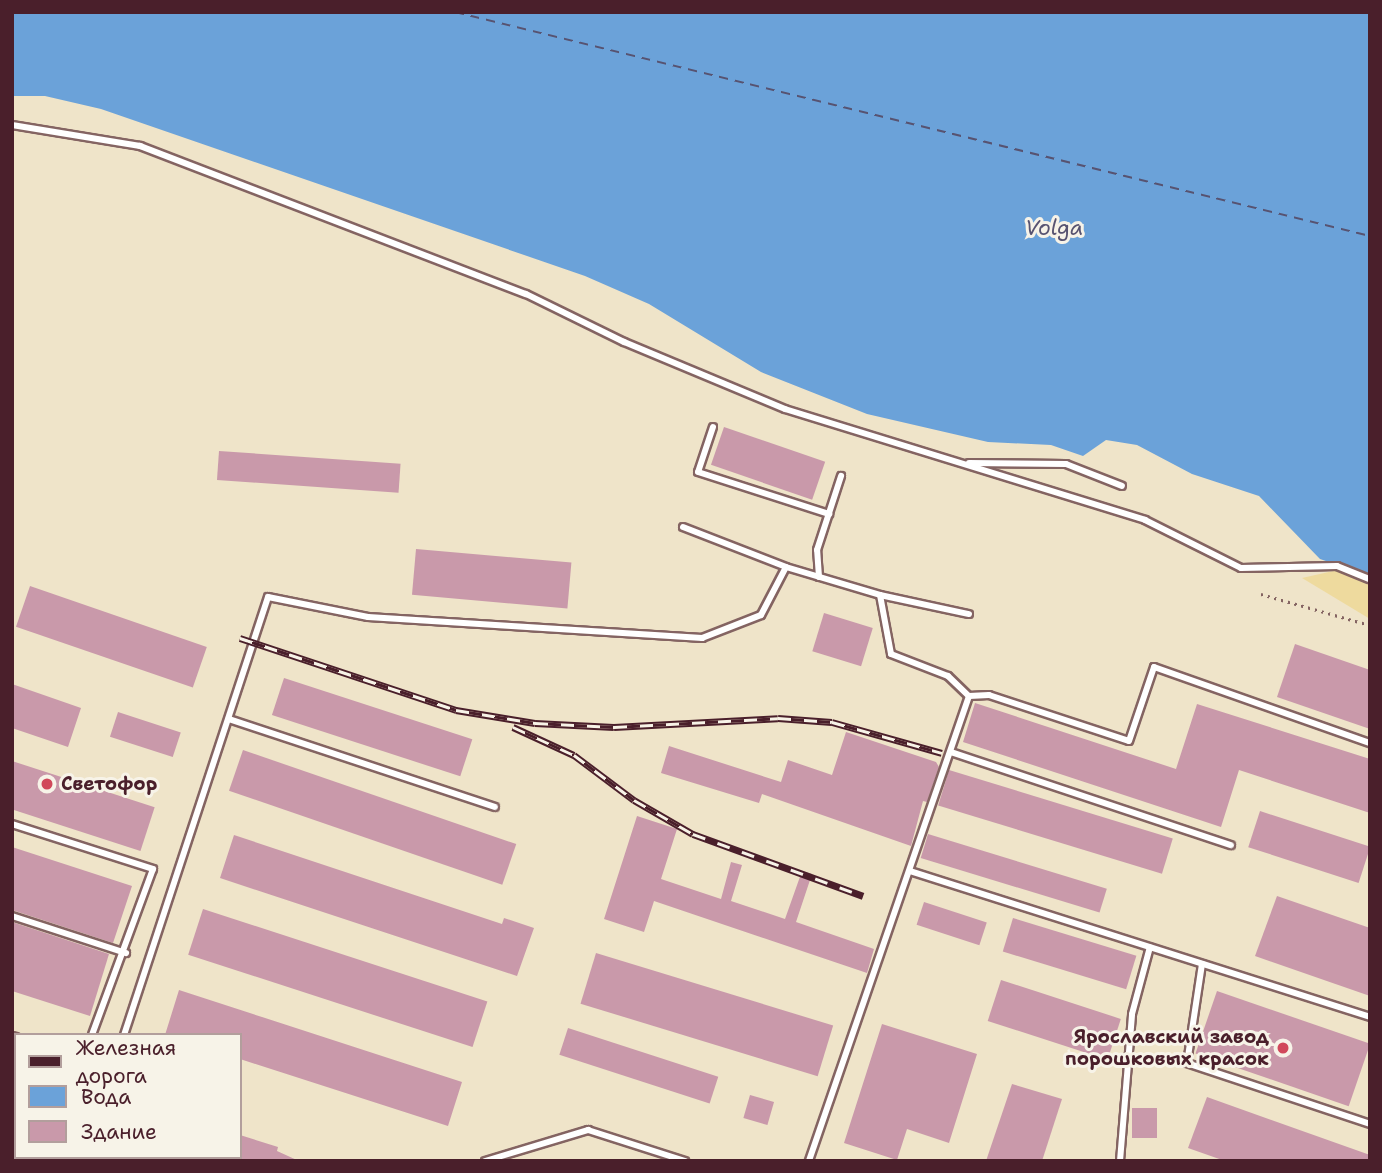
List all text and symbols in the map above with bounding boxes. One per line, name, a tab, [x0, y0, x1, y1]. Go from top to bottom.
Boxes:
water label: Volga	[1025, 215, 1083, 241]
place label: Светофор	[61, 773, 157, 795]
marker: Светофор	[39, 776, 55, 792]
place label: Ярославский завод порошковых красок	[1065, 1026, 1269, 1070]
legend	[14, 1033, 242, 1159]
text: Железная дорога	[76, 1034, 176, 1090]
marker: Ярославский завод порошковых красок	[1275, 1040, 1291, 1056]
text: Вода	[81, 1083, 131, 1111]
text: Здание	[81, 1118, 157, 1146]

